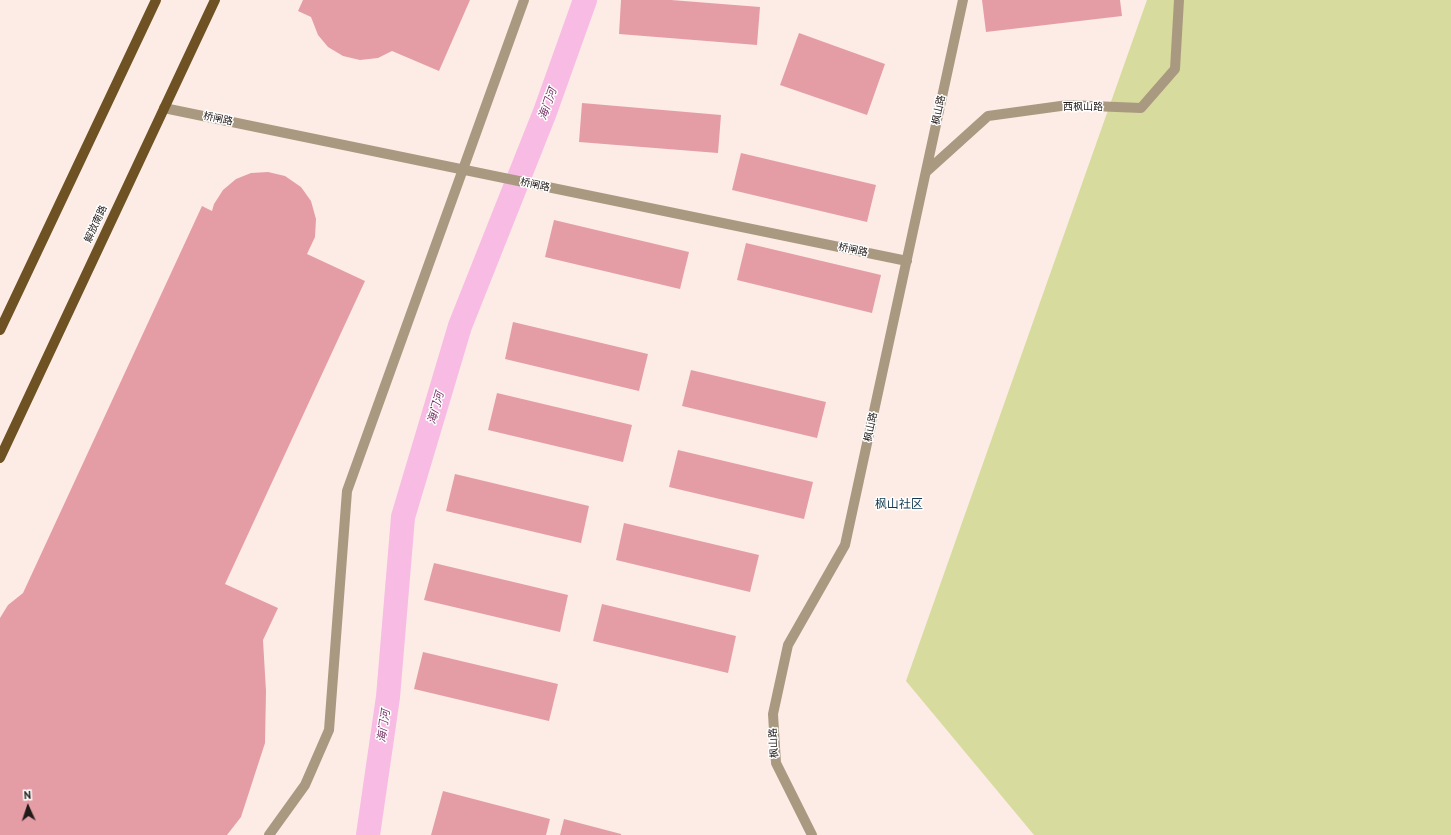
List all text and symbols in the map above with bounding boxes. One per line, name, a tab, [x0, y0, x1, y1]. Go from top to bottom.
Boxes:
water label: 海门河	[536, 86, 560, 122]
street label: 枫山路	[930, 94, 948, 126]
street label: 西枫山路	[1063, 101, 1103, 113]
street label: 桥闸路	[202, 110, 234, 128]
street label: 桥闸路	[519, 176, 551, 194]
street label: 解放南路	[82, 203, 110, 245]
street label: 桥闸路	[837, 241, 869, 259]
water label: 海门河	[425, 390, 447, 426]
street label: 枫山路	[862, 411, 880, 443]
district label: 枫山社区	[875, 498, 923, 512]
water label: 海门河	[375, 709, 393, 743]
street label: 枫山路	[767, 728, 781, 758]
north arrow	[8, 787, 48, 827]
text: N	[23, 788, 31, 802]

